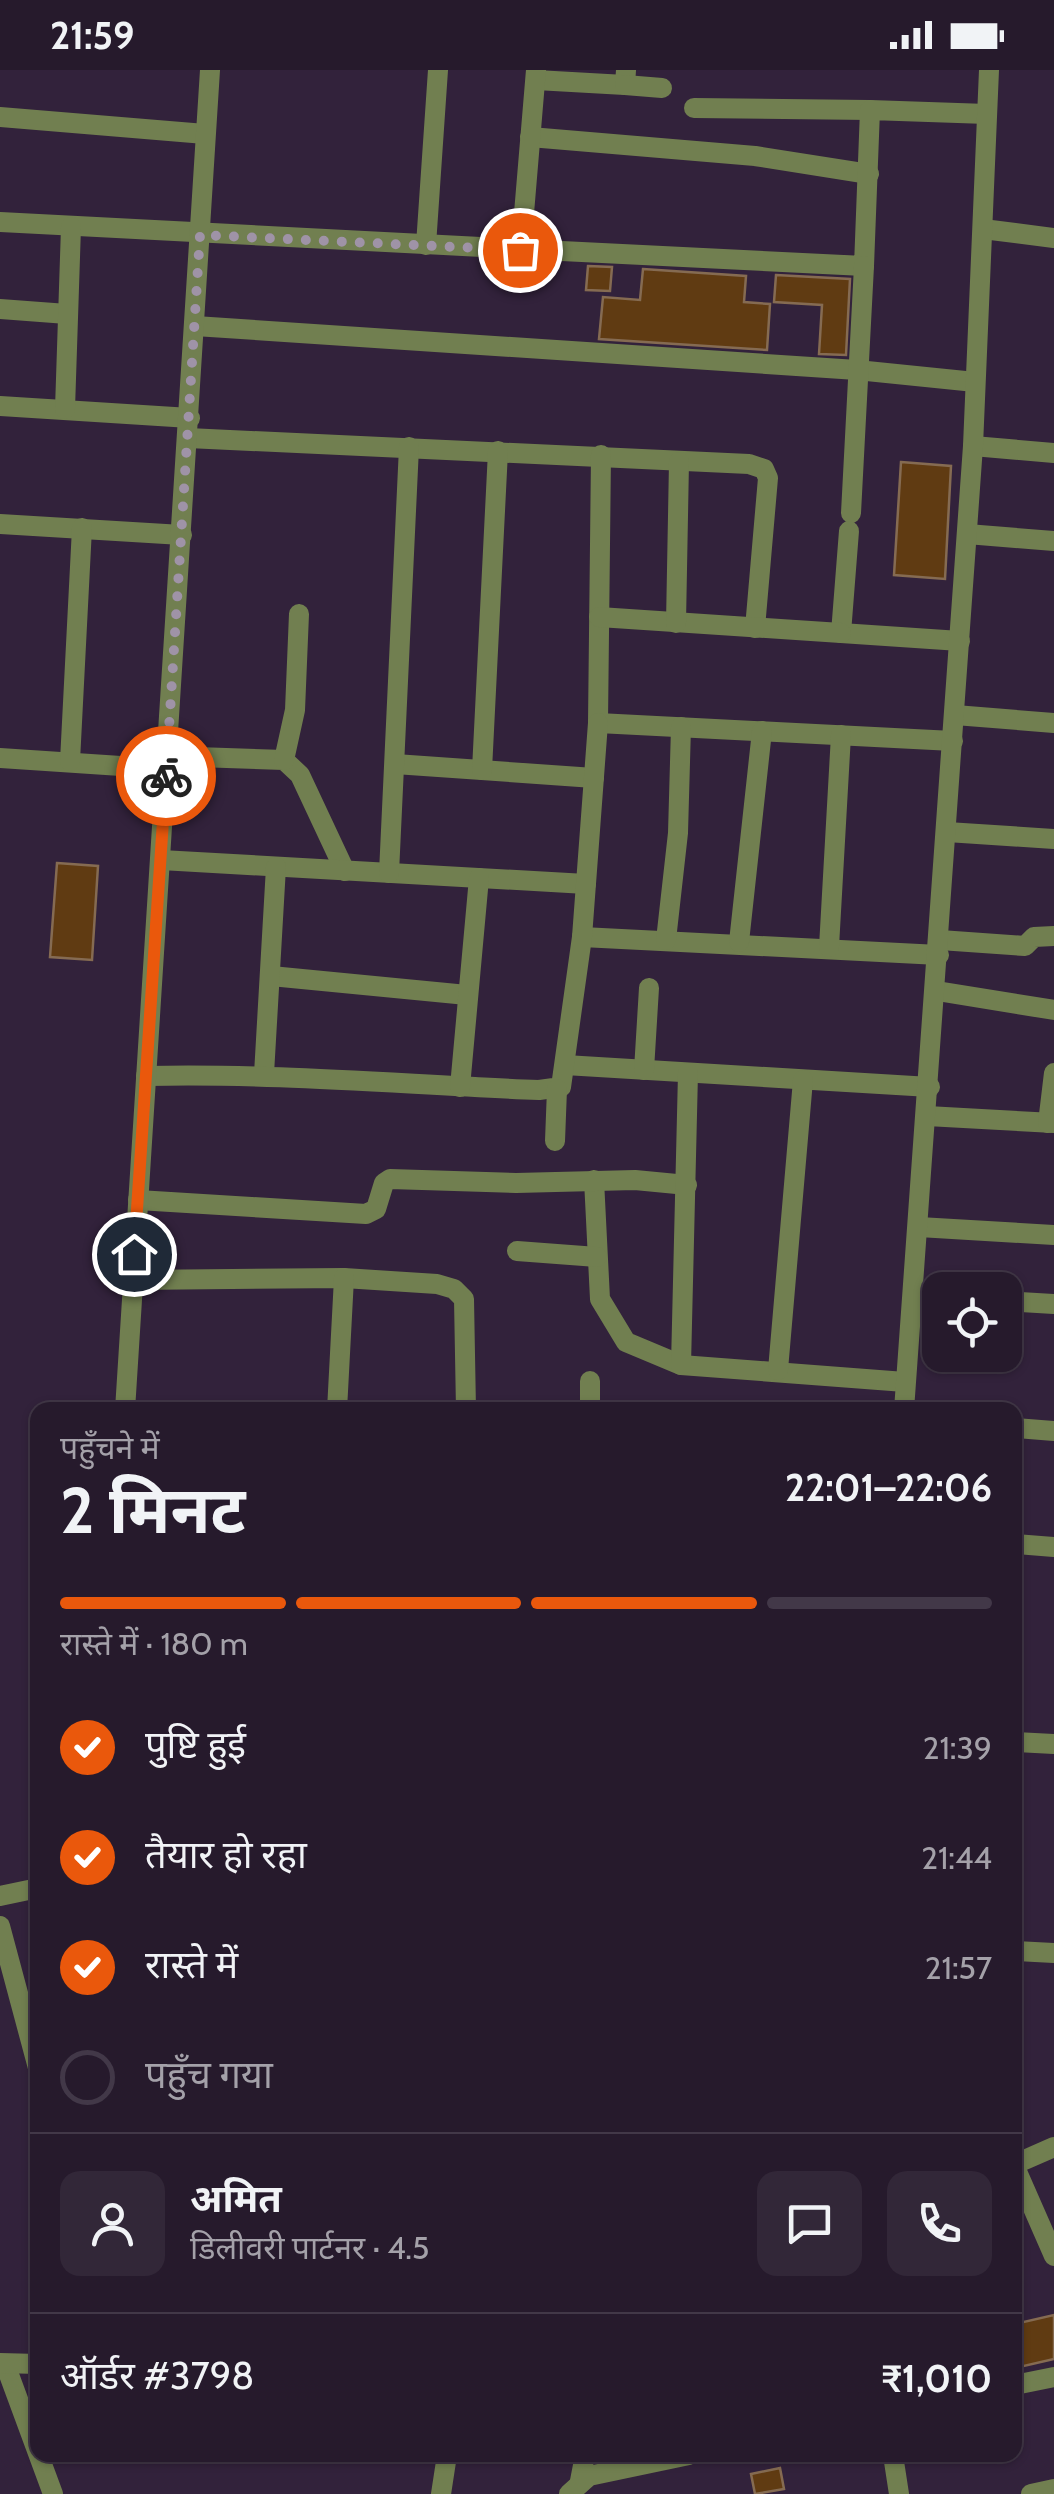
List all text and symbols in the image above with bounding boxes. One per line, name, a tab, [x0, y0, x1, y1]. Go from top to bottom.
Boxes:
text: 21:59	[50, 12, 134, 59]
pin	[478, 208, 563, 293]
icon: bag	[493, 223, 548, 278]
courier	[116, 726, 216, 826]
icon: bike	[139, 749, 194, 804]
pin	[92, 1212, 177, 1297]
icon: home	[107, 1227, 162, 1282]
map controls	[922, 1272, 1022, 1372]
button: locate	[922, 1272, 1022, 1372]
text: पहुँचने में	[60, 1428, 160, 1467]
text: 22:01–22:06	[785, 1464, 992, 1511]
text: 2 मिनट	[60, 1470, 245, 1549]
text: रास्ते में · 180 m	[60, 1624, 248, 1663]
icon: check	[60, 1720, 115, 1775]
text: पुष्टि हुई	[145, 1721, 246, 1768]
text: 21:39	[923, 1728, 992, 1767]
icon: check	[60, 1830, 115, 1885]
text: तैयार हो रहा	[145, 1831, 307, 1878]
text: 21:44	[921, 1838, 992, 1877]
icon: check	[60, 1940, 115, 1995]
text: रास्ते में	[145, 1941, 238, 1988]
text: 21:57	[925, 1948, 992, 1987]
text: पहुँच गया	[145, 2051, 273, 2098]
button: person	[60, 2171, 165, 2276]
button: chat	[757, 2171, 862, 2276]
button: phone	[887, 2171, 992, 2276]
text: अमित	[190, 2175, 282, 2222]
text: डिलीवरी पार्टनर · 4.5	[190, 2228, 429, 2267]
text: ऑर्डर #3798	[60, 2352, 254, 2399]
text: ₹1,010	[881, 2355, 992, 2402]

